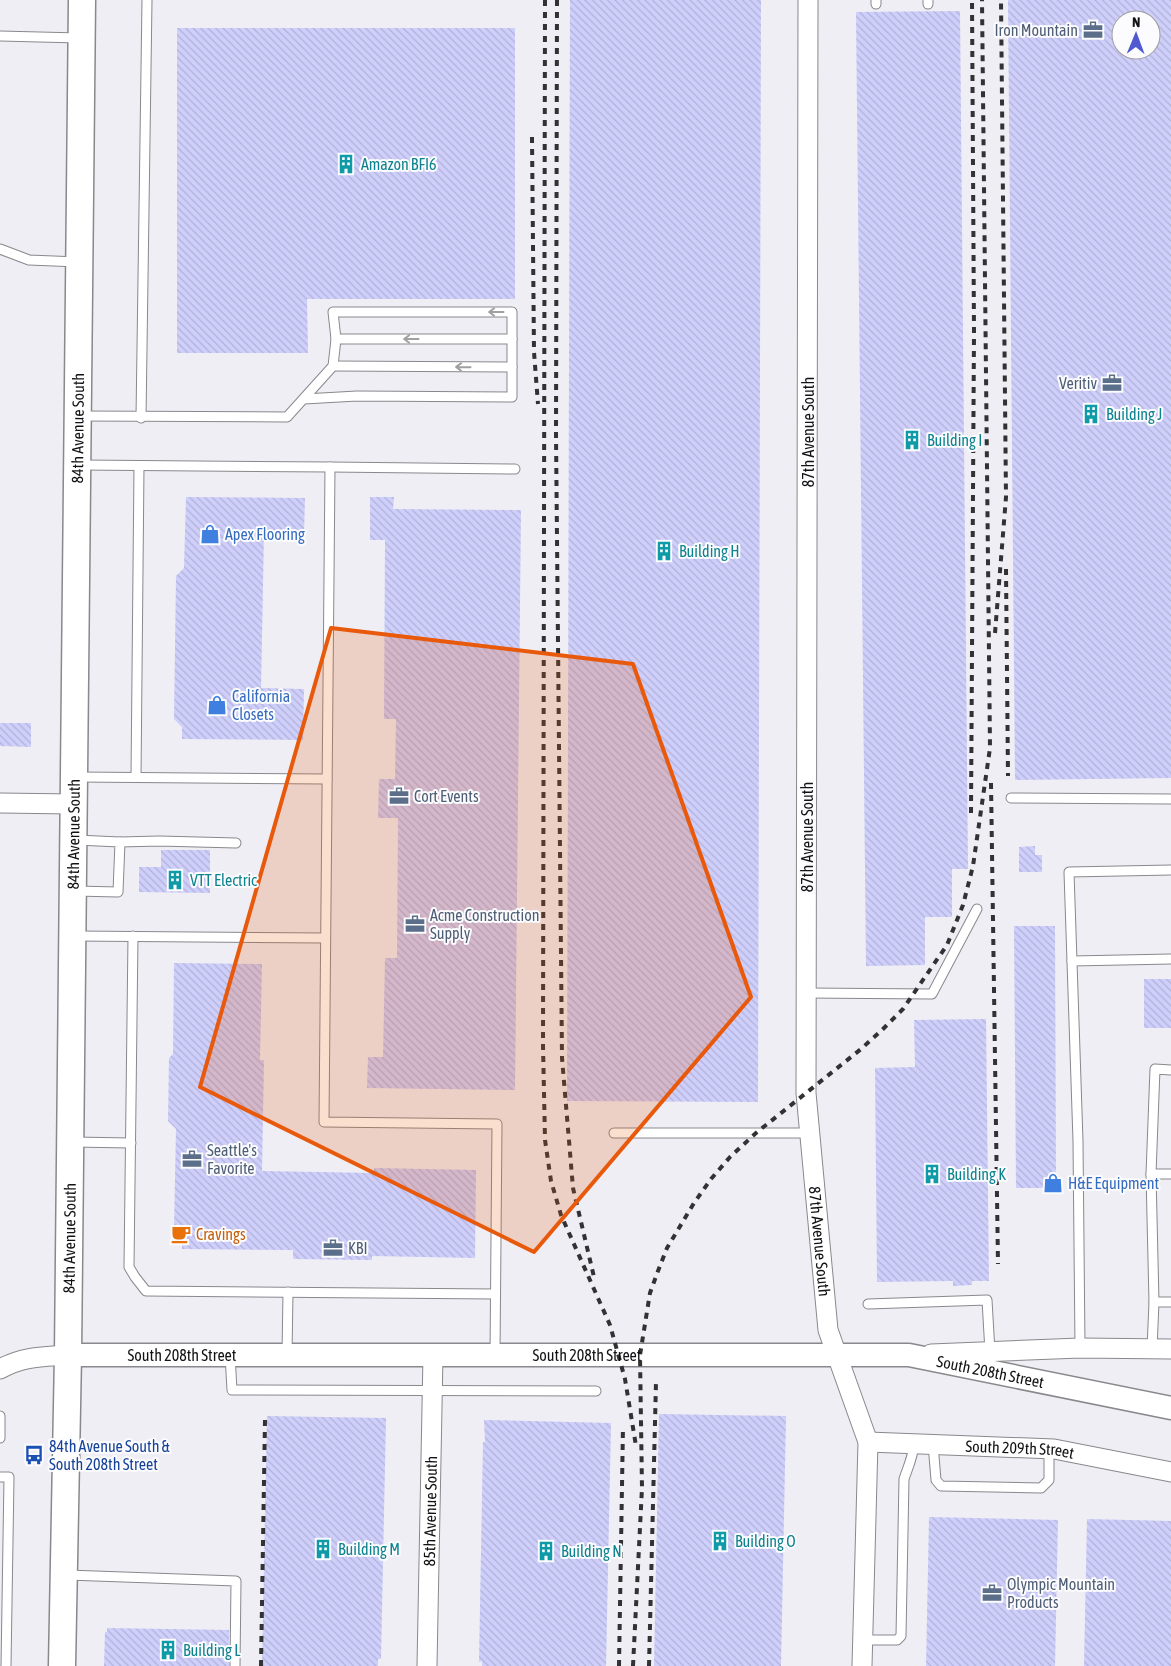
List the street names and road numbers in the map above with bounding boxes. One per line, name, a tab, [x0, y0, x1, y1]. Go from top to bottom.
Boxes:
street label: 84th Avenue South	[68, 373, 87, 483]
street label: 87th Avenue South	[799, 377, 817, 487]
street label: 84th Avenue South	[64, 779, 83, 889]
street label: 87th Avenue South	[798, 782, 816, 892]
street label: 84th Avenue South	[60, 1183, 79, 1293]
street label: 87th Avenue South	[806, 1185, 834, 1297]
street label: South 208th Street	[128, 1346, 237, 1364]
street label: South 208th Street	[533, 1346, 642, 1364]
street label: South 208th Street	[935, 1352, 1046, 1391]
street label: South 209th Street	[965, 1437, 1076, 1462]
street label: 85th Avenue South	[420, 1456, 440, 1566]

